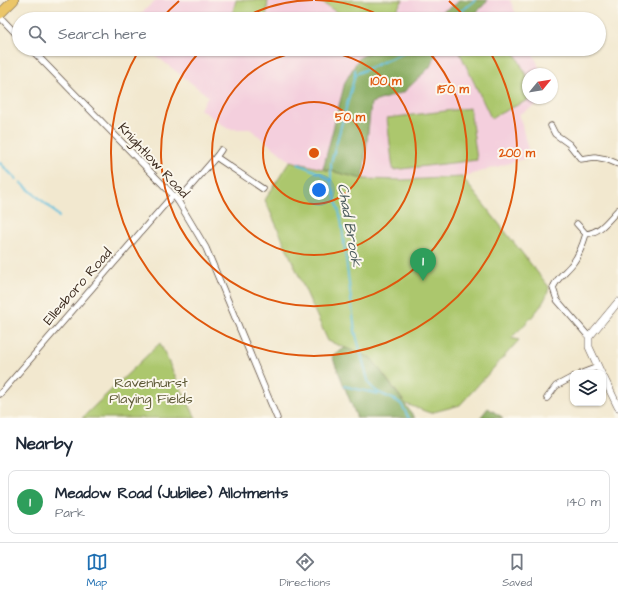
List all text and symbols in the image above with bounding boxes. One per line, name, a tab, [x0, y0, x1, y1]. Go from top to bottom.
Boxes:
search box	[12, 12, 606, 56]
icon: search	[26, 23, 48, 45]
text: Search here	[58, 24, 147, 45]
north arrow	[522, 68, 558, 104]
text: 100 m	[371, 73, 402, 90]
text: 150 m	[437, 81, 470, 98]
text: 50 m	[335, 109, 366, 126]
street label: Knightlow Road	[113, 119, 194, 203]
text: 200 m	[498, 145, 536, 162]
centre of rings	[307, 146, 321, 160]
your location	[309, 180, 329, 200]
water label: Chad Brook	[332, 182, 367, 269]
street label: Ellesboro Road	[39, 244, 117, 330]
pin: 1	[410, 248, 436, 281]
map controls	[570, 370, 606, 406]
button: layers	[570, 370, 606, 406]
park label: Ravenhurst Playing Fields	[109, 373, 193, 409]
text: Nearby	[16, 432, 73, 456]
text: Meadow Road (Jubilee) Allotments	[55, 483, 288, 504]
text: 1	[29, 493, 31, 511]
text: 140 m	[567, 493, 601, 511]
text: Park	[55, 504, 85, 522]
tab: Map	[86, 551, 108, 590]
tab: Directions	[279, 551, 331, 590]
tab: Saved	[502, 551, 532, 590]

